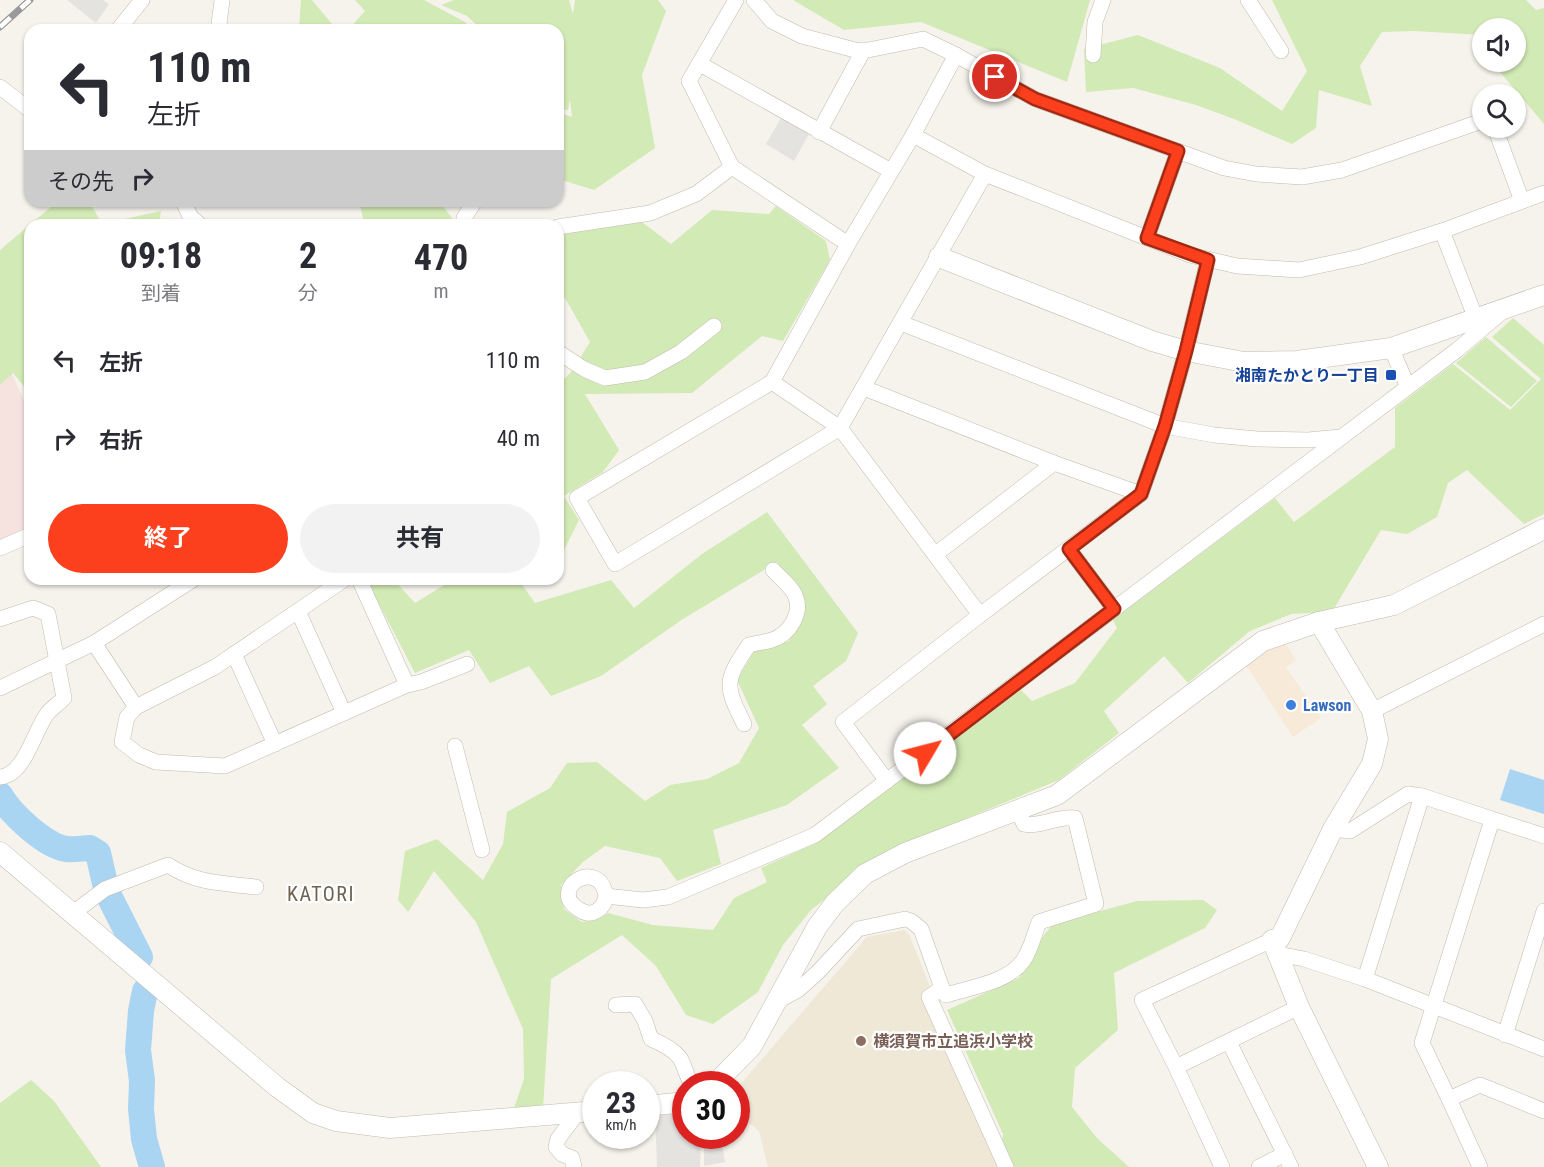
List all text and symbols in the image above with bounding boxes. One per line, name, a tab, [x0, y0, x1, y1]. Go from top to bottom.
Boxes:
map controls	[1472, 18, 1526, 138]
button: sound	[1472, 18, 1526, 72]
text: 110 m	[147, 43, 252, 92]
icon: left	[48, 48, 126, 126]
pin	[969, 51, 1020, 102]
icon: arrive	[978, 60, 1011, 93]
button: search	[1472, 84, 1526, 138]
text: 左折	[147, 99, 201, 131]
icon: right	[126, 162, 159, 195]
text: その先	[48, 169, 114, 194]
text: 09:18	[120, 235, 202, 277]
text: 2	[299, 235, 317, 277]
text: 470	[414, 237, 468, 279]
text: m	[433, 279, 449, 303]
text: 到着	[141, 281, 181, 305]
text: 分	[298, 281, 318, 305]
icon: left	[48, 344, 81, 377]
text: 110 m	[486, 348, 540, 373]
text: 左折	[99, 350, 143, 375]
place label: 湘南たかとり一丁目	[1235, 366, 1379, 385]
marker: 湘南たかとり一丁目	[1384, 368, 1398, 382]
icon: right	[48, 422, 81, 455]
text: 40 m	[497, 426, 540, 451]
text: 右折	[99, 428, 143, 453]
button: 終了	[48, 504, 288, 573]
button: 共有	[300, 504, 540, 573]
place label: Lawson	[1303, 696, 1352, 715]
marker: Lawson	[1284, 698, 1298, 712]
position arrow	[893, 721, 957, 785]
district label: KATORI	[287, 882, 355, 906]
place label: 横須賀市立追浜小学校	[873, 1032, 1033, 1051]
marker: 横須賀市立追浜小学校	[854, 1034, 868, 1048]
speed limit sign: 30	[672, 1071, 750, 1149]
text: 23	[606, 1085, 636, 1120]
text: km/h	[606, 1116, 636, 1134]

